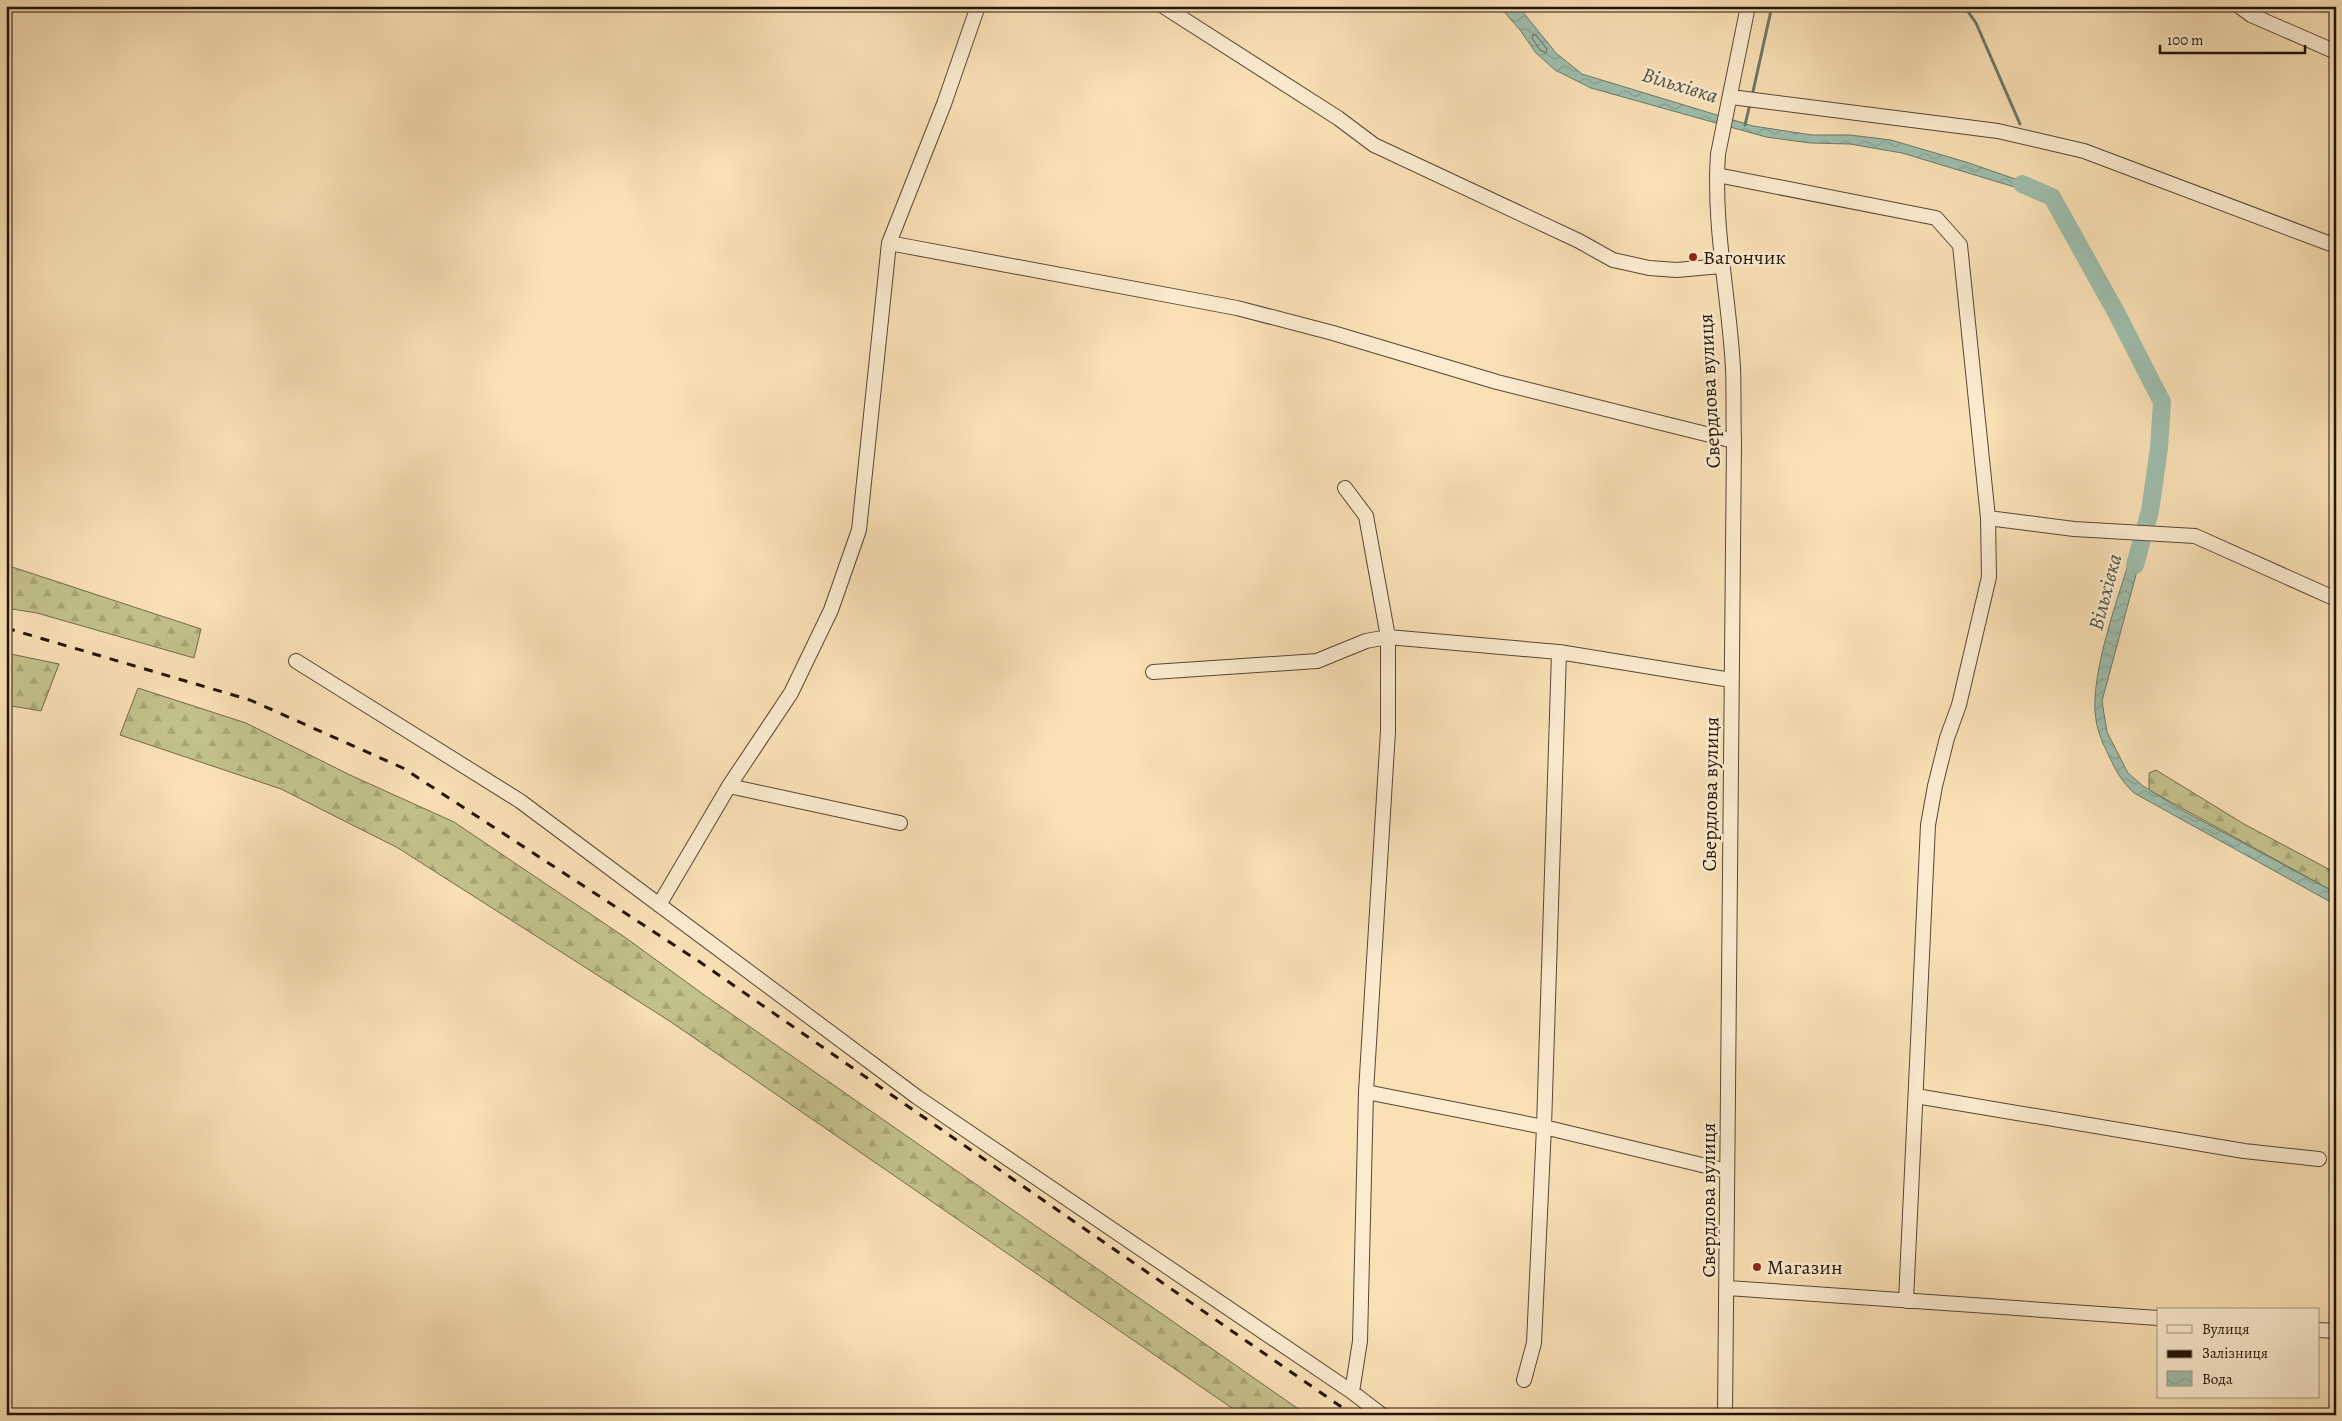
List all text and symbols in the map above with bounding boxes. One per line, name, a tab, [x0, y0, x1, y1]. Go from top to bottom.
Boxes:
scale bar	[2160, 22, 2304, 54]
text: 100 m	[2167, 30, 2204, 50]
water label: Вільхівка	[1639, 60, 1722, 110]
place label: Вагончик	[1703, 244, 1786, 271]
marker: Вагончик	[1687, 251, 1699, 263]
street label: Свердлова вулиця	[1692, 313, 1727, 469]
water label: Вільхівка	[2081, 551, 2129, 633]
street label: Свердлова вулиця	[1696, 716, 1725, 872]
street label: Свердлова вулиця	[1695, 1123, 1722, 1277]
place label: Mагазин	[1767, 1254, 1843, 1281]
marker: Mагазин	[1751, 1261, 1763, 1273]
legend	[2157, 1308, 2320, 1398]
text: Вулиця	[2202, 1319, 2249, 1339]
text: Залізниця	[2202, 1343, 2268, 1363]
text: Вода	[2202, 1369, 2233, 1389]

